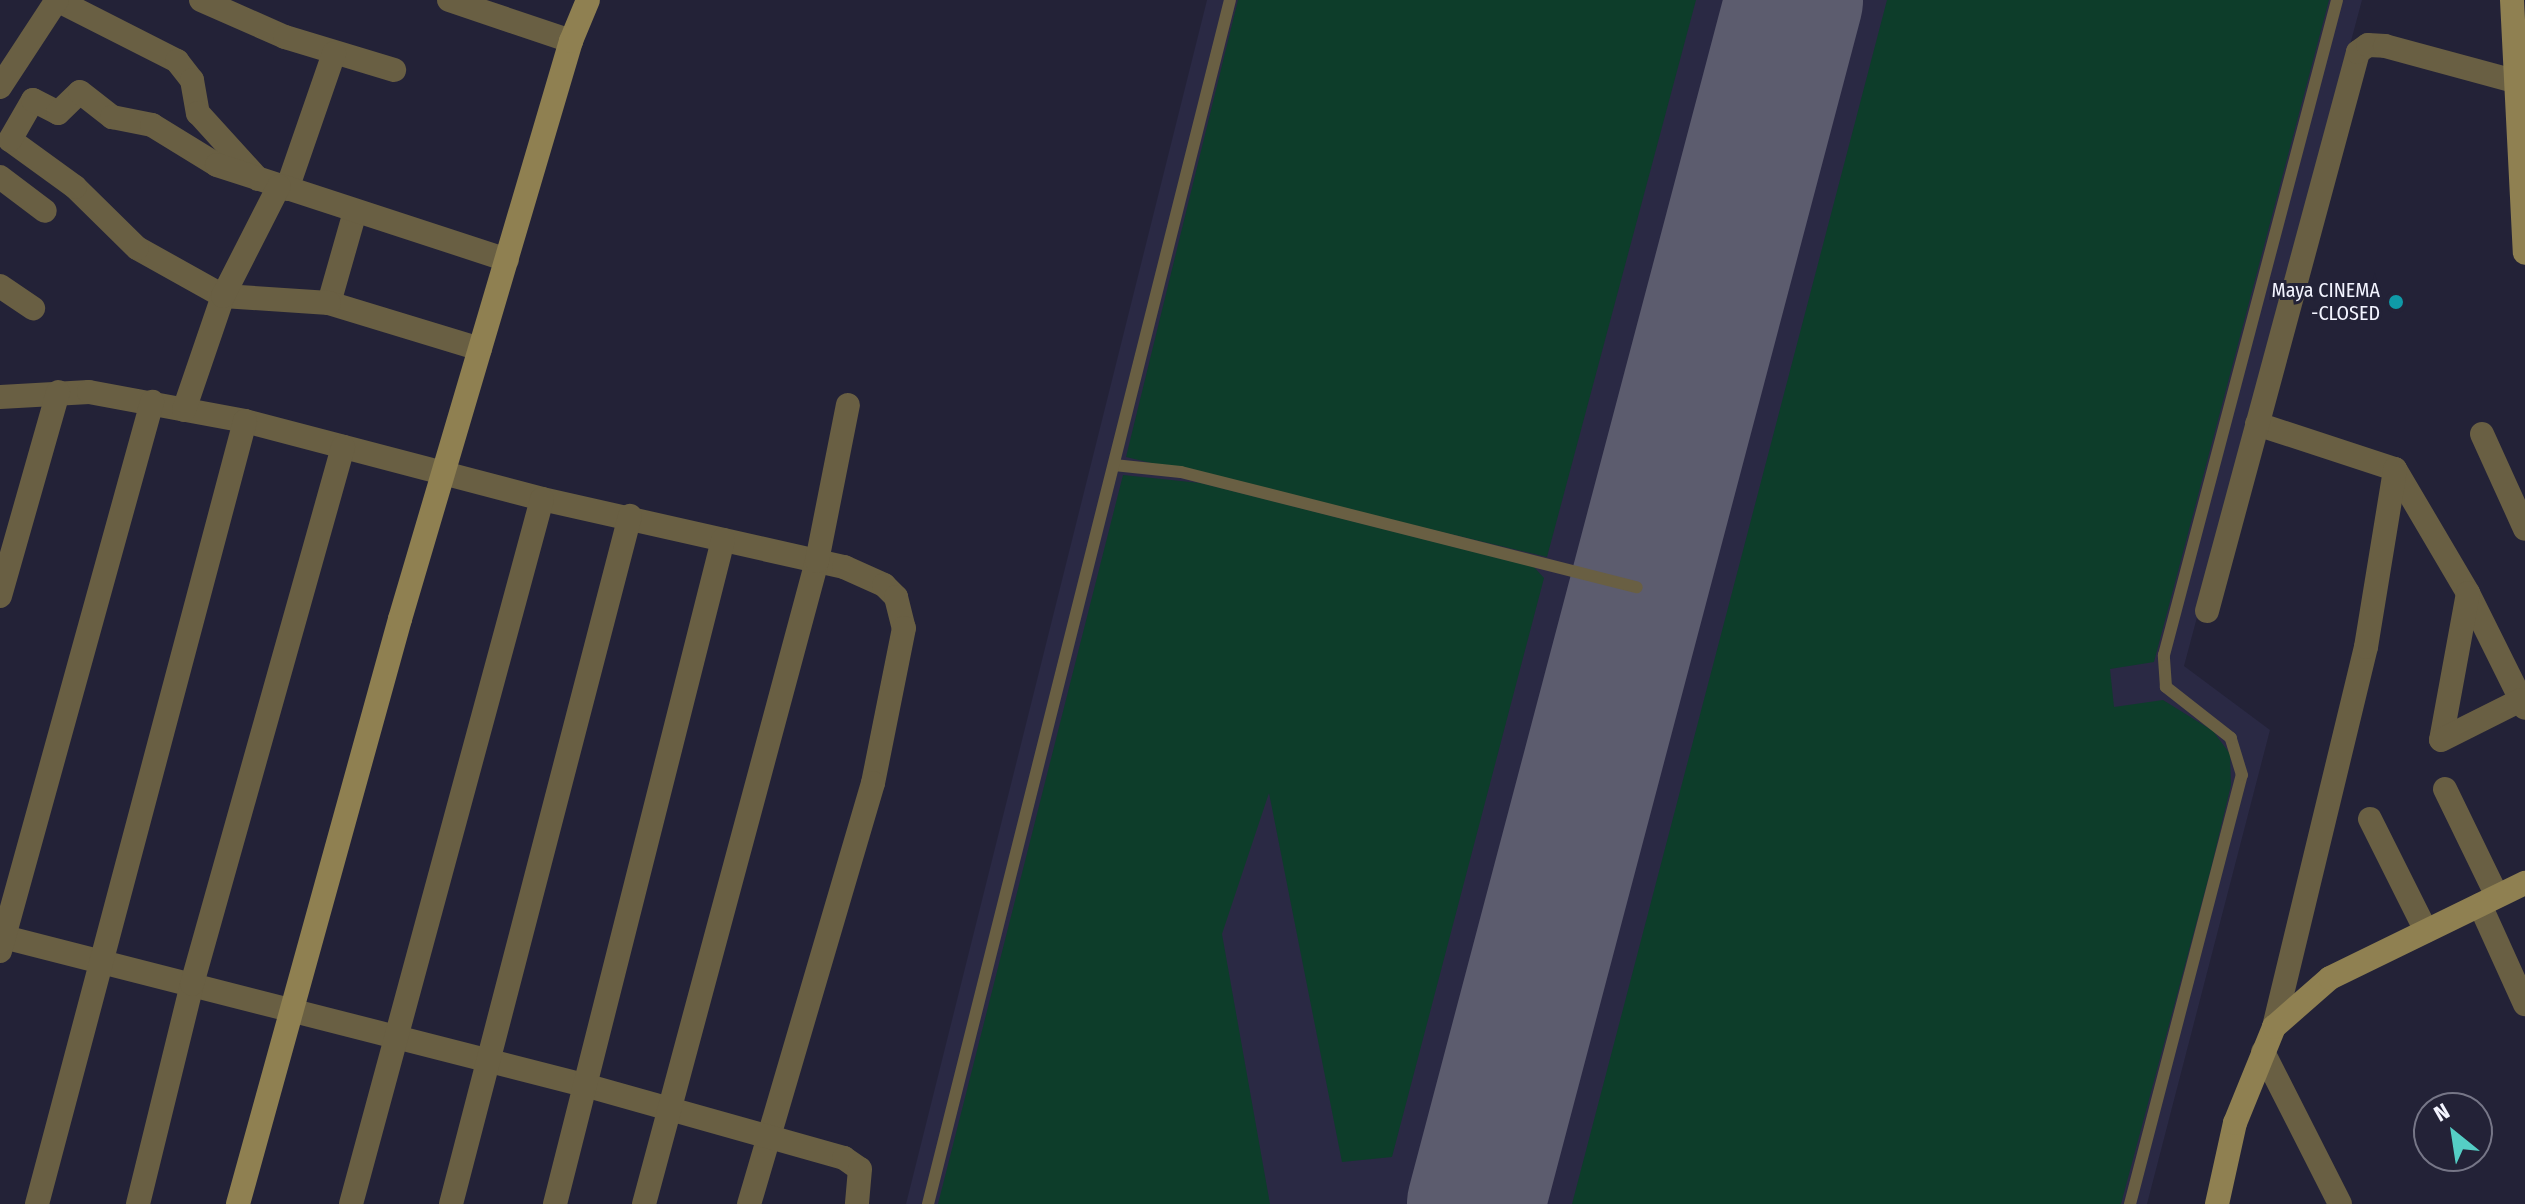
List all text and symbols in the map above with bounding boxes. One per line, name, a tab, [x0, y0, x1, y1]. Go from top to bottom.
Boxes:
place label: Maya CINEMA -CLOSED	[2271, 278, 2380, 325]
marker: Maya CINEMA -CLOSED	[2387, 293, 2405, 311]
north arrow	[2413, 1092, 2493, 1172]
text: N	[2429, 1098, 2454, 1128]

